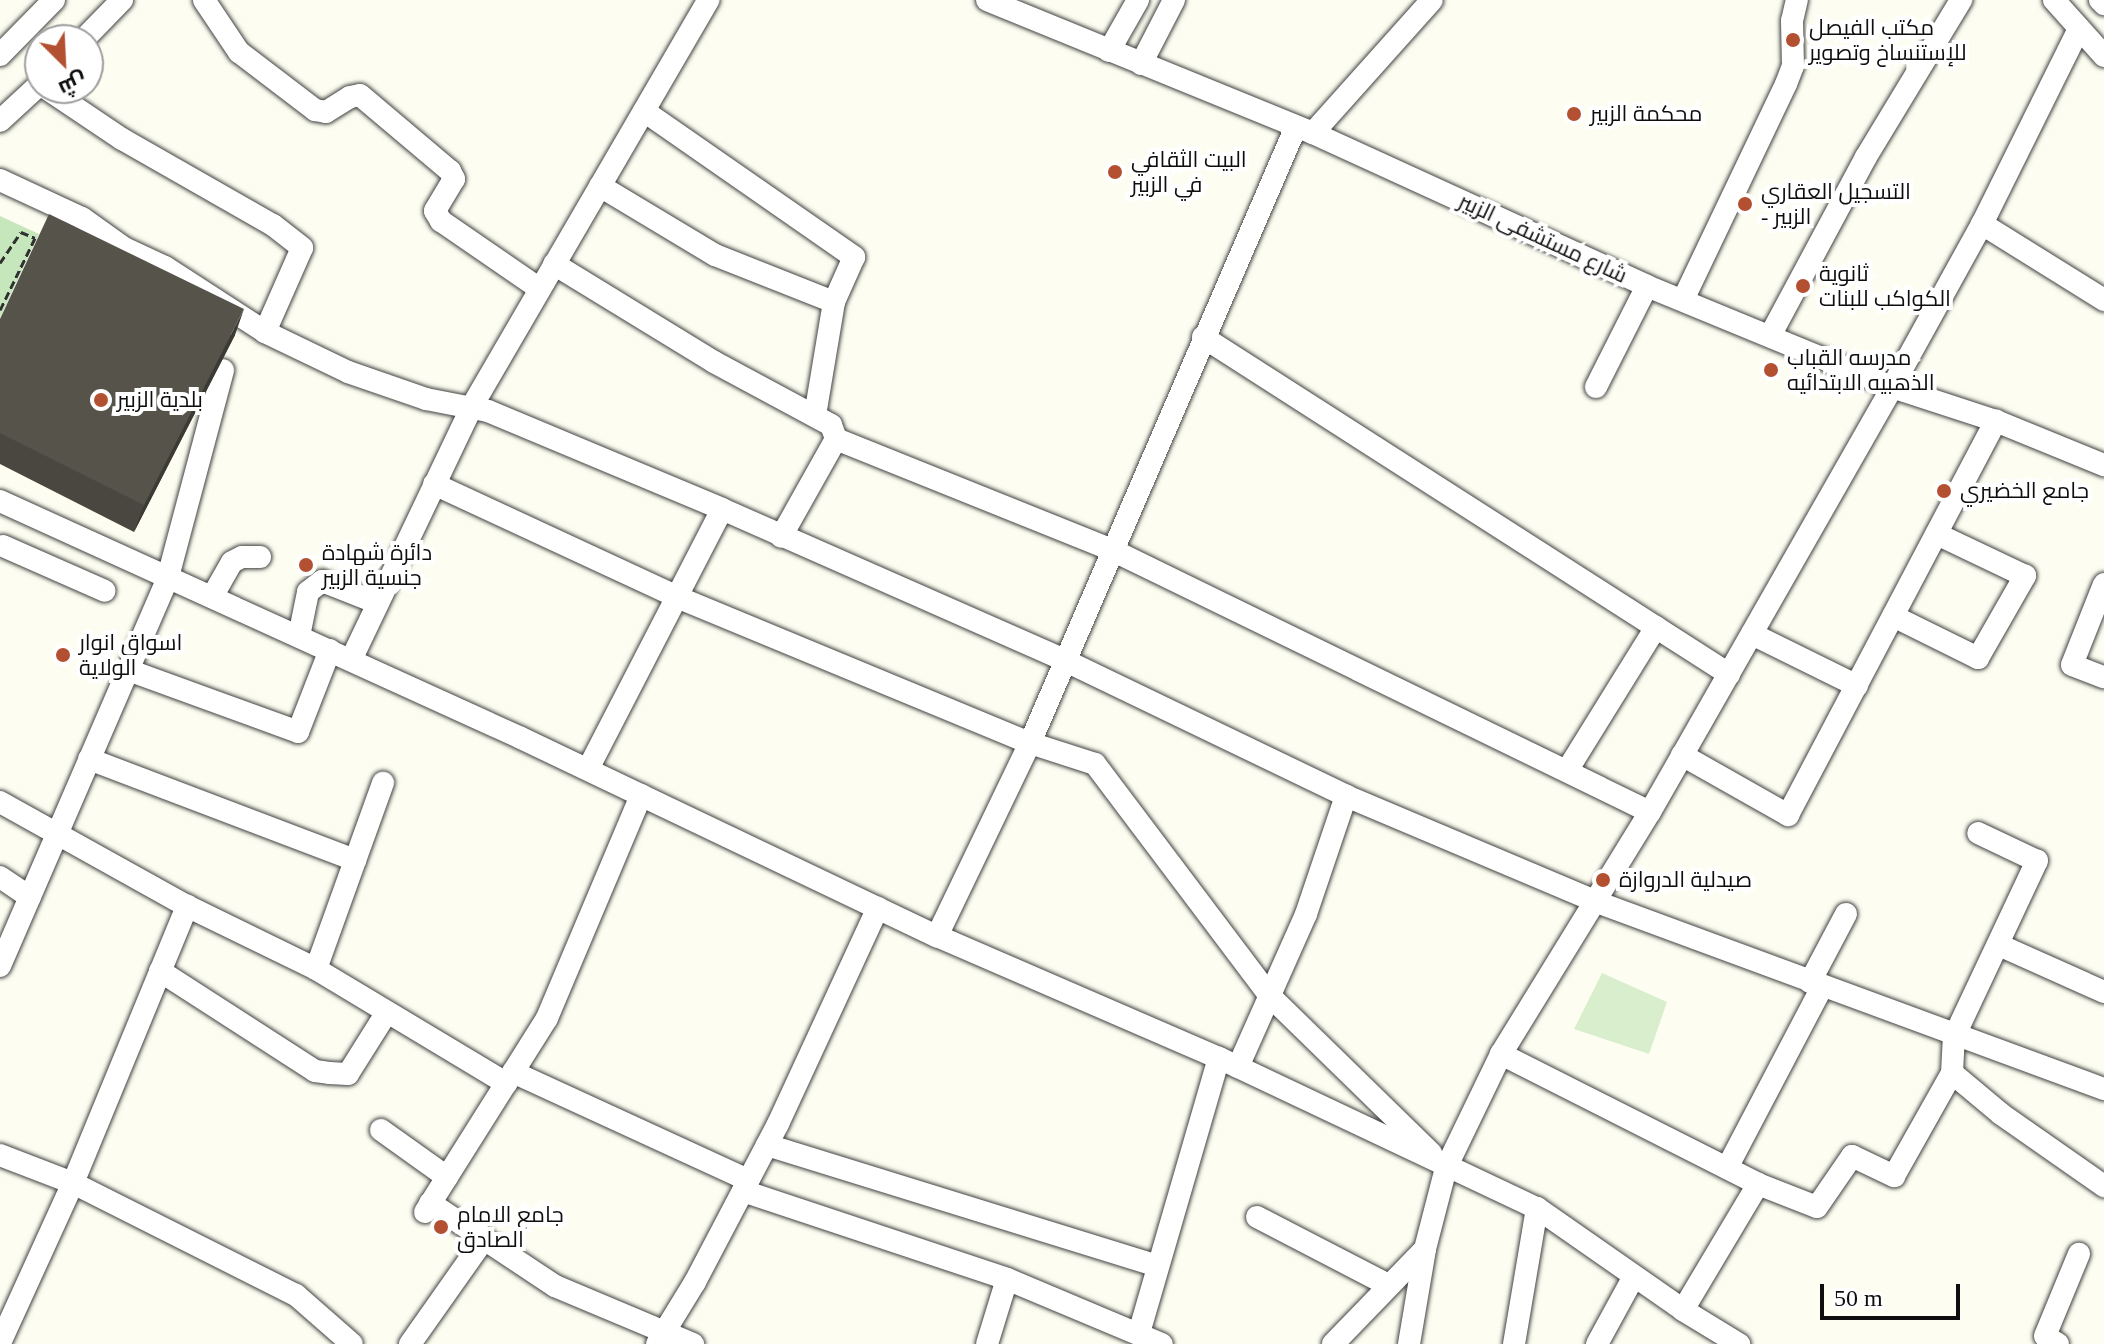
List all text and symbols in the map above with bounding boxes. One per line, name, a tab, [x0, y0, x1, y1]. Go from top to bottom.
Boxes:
place label: مكتب الفيصل للإستنساخ وتصوير	[1809, 14, 1966, 66]
north arrow	[24, 24, 104, 104]
marker: مكتب الفيصل للإستنساخ وتصوير	[1784, 31, 1802, 49]
text: ش	[55, 67, 91, 102]
place label: محكمة الزبير	[1590, 101, 1702, 127]
marker: محكمة الزبير	[1565, 105, 1583, 123]
place label: البيت الثقافي في الزبير	[1131, 146, 1247, 198]
marker: البيت الثقافي في الزبير	[1106, 163, 1124, 181]
place label: التسجيل العقاري - الزبير	[1761, 178, 1911, 230]
street label: شارع مستشفى الزبير	[1454, 187, 1632, 289]
marker: التسجيل العقاري - الزبير	[1736, 195, 1754, 213]
place label: ثانوية الكواكب للبنات	[1819, 260, 1951, 312]
marker: ثانوية الكواكب للبنات	[1794, 277, 1812, 295]
place label: مدرسه القباب الذهبيه الابتدائيه	[1787, 344, 1935, 396]
marker: مدرسه القباب الذهبيه الابتدائيه	[1762, 361, 1780, 379]
place label: بلدية الزبير	[117, 387, 203, 413]
marker: بلدية الزبير	[92, 391, 110, 409]
place label: جامع الخضيري	[1960, 478, 2089, 504]
marker: جامع الخضيري	[1935, 482, 1953, 500]
place label: دائرة شهادة جنسية الزبير	[322, 539, 432, 590]
marker: دائرة شهادة جنسية الزبير	[297, 556, 315, 574]
place label: اسواق انوار الولاية	[79, 629, 182, 680]
marker: اسواق انوار الولاية	[54, 646, 72, 664]
place label: صيدلية الدروازة	[1619, 867, 1752, 893]
marker: صيدلية الدروازة	[1594, 871, 1612, 889]
place label: جامع الامام الصادق	[457, 1201, 564, 1252]
marker: جامع الامام الصادق	[432, 1218, 450, 1236]
scale bar	[1824, 1268, 1964, 1318]
text: 50 m	[1834, 1285, 1883, 1311]

